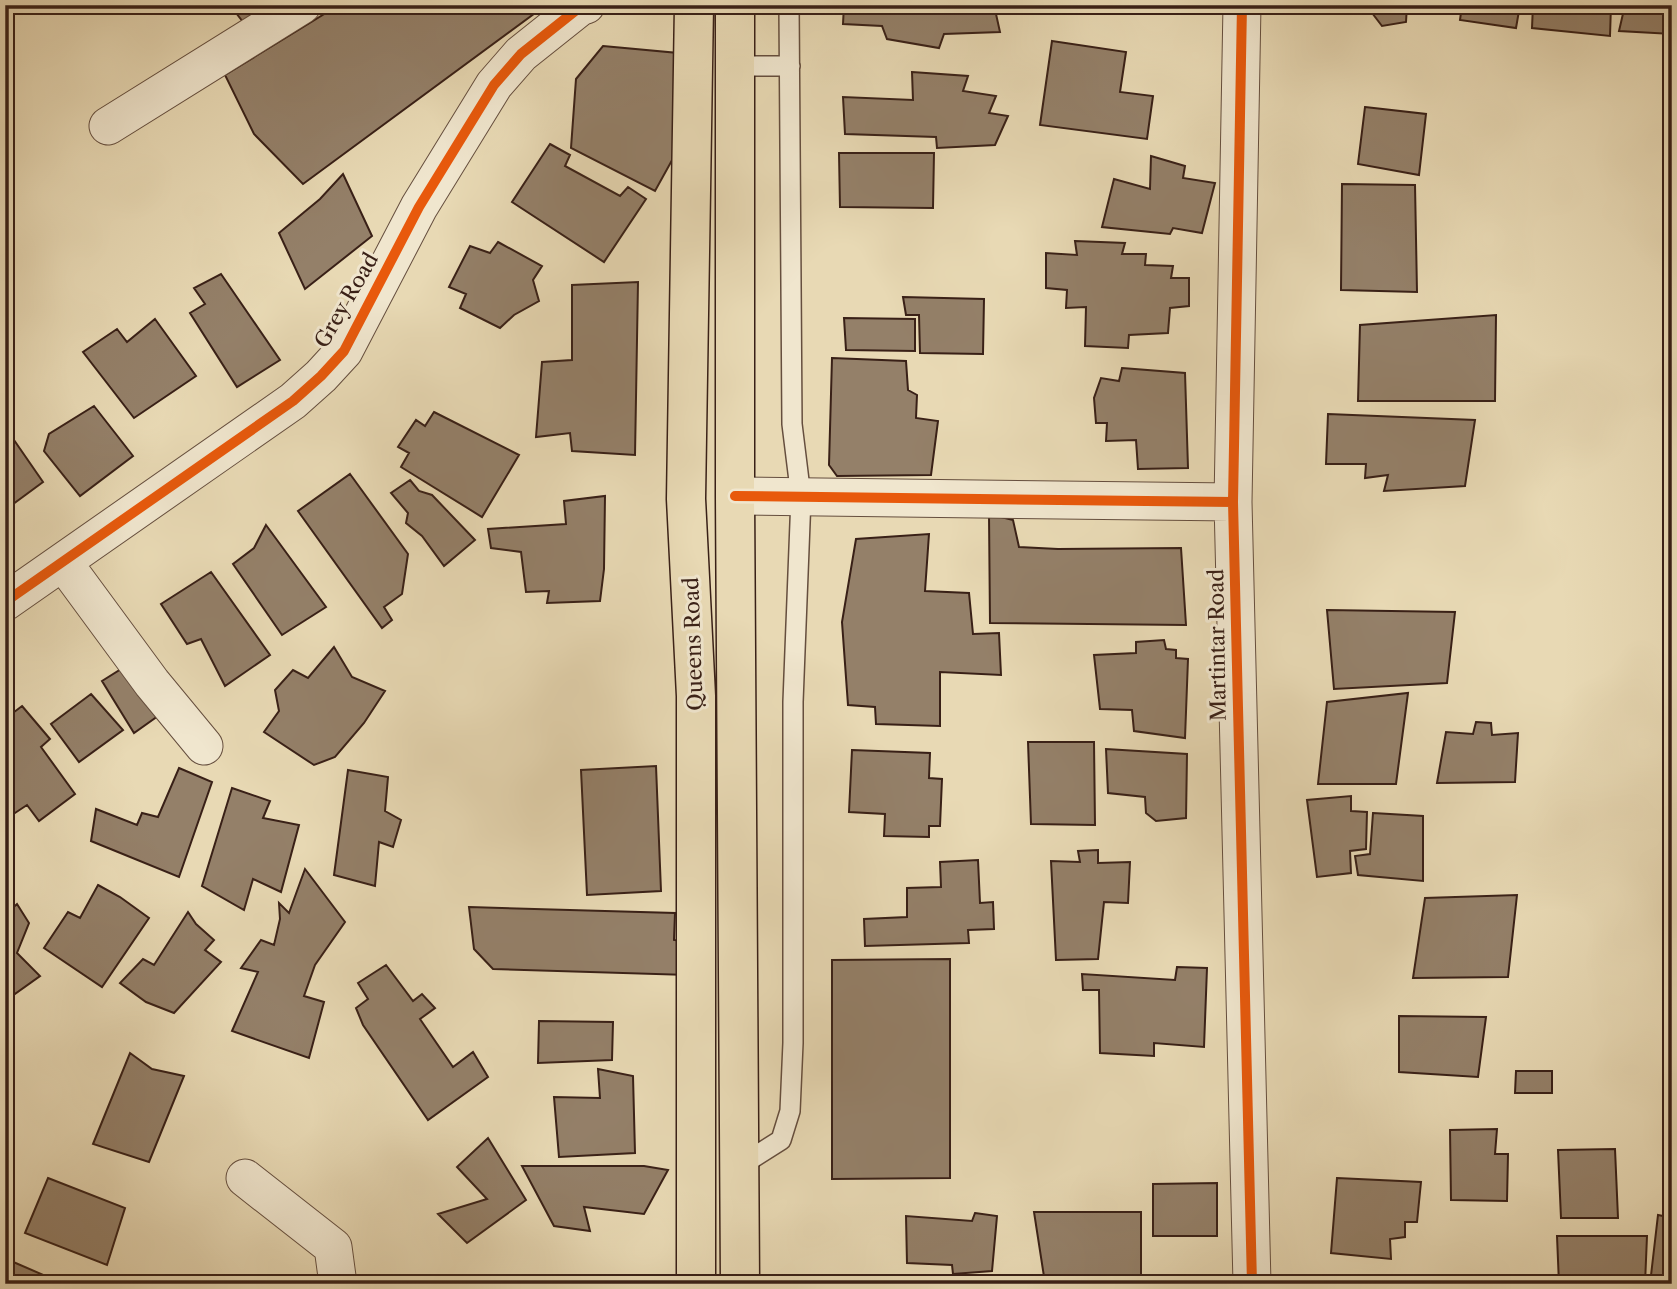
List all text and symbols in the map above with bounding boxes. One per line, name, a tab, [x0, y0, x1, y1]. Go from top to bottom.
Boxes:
street label: Grey Road	[309, 248, 383, 352]
street label: Martintar Road	[1203, 568, 1231, 721]
street label: Queens Road	[678, 577, 708, 711]

